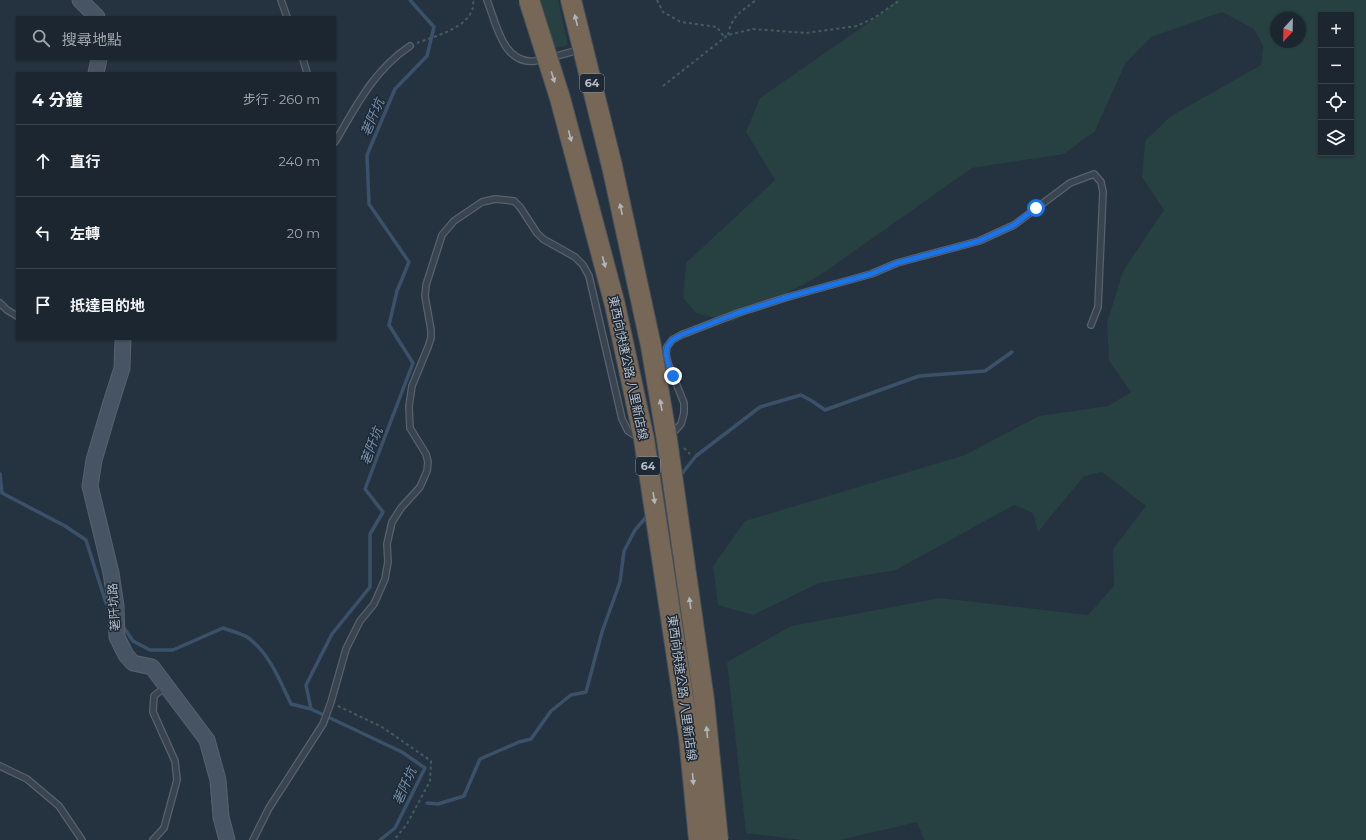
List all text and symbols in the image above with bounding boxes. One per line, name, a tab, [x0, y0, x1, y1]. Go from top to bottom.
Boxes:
north arrow	[1270, 12, 1306, 48]
map controls	[1318, 12, 1354, 156]
button: +	[1318, 12, 1354, 48]
one-way arrow	[573, 13, 579, 25]
search box	[16, 16, 336, 60]
icon: search	[30, 27, 52, 49]
text: 搜尋地點	[62, 30, 122, 49]
button: −	[1318, 48, 1354, 84]
one-way arrow	[550, 72, 556, 84]
road number: 64	[580, 74, 604, 92]
button: locate	[1318, 84, 1354, 120]
text: 4 分鐘	[32, 90, 83, 110]
text: 步行 · 260 m	[243, 91, 320, 107]
water label: 荖阡坑	[357, 94, 388, 138]
button: layers	[1318, 120, 1354, 156]
one-way arrow	[567, 130, 573, 142]
icon: ahead	[32, 150, 54, 172]
text: 直行	[70, 152, 100, 171]
text: 240 m	[279, 153, 320, 169]
route start	[1027, 199, 1045, 217]
one-way arrow	[618, 203, 624, 215]
icon: left	[32, 222, 54, 244]
text: 左轉	[70, 224, 100, 243]
text: 20 m	[287, 225, 320, 241]
one-way arrow	[601, 255, 607, 268]
icon: arrive	[32, 294, 54, 316]
street label: 東西向快速公路 八里新店線	[606, 294, 651, 441]
text: 抵達目的地	[70, 296, 145, 315]
route end	[664, 367, 682, 385]
one-way arrow	[658, 399, 664, 411]
water label: 荖阡坑	[357, 423, 386, 467]
road number: 64	[636, 457, 660, 475]
one-way arrow	[651, 492, 657, 504]
street label: 荖阡坑路	[104, 583, 123, 632]
one-way arrow	[687, 597, 693, 609]
street label: 東西向快速公路 八里新店線	[665, 614, 700, 762]
one-way arrow	[704, 726, 710, 738]
water label: 荖阡坑	[389, 763, 420, 807]
one-way arrow	[690, 773, 697, 785]

